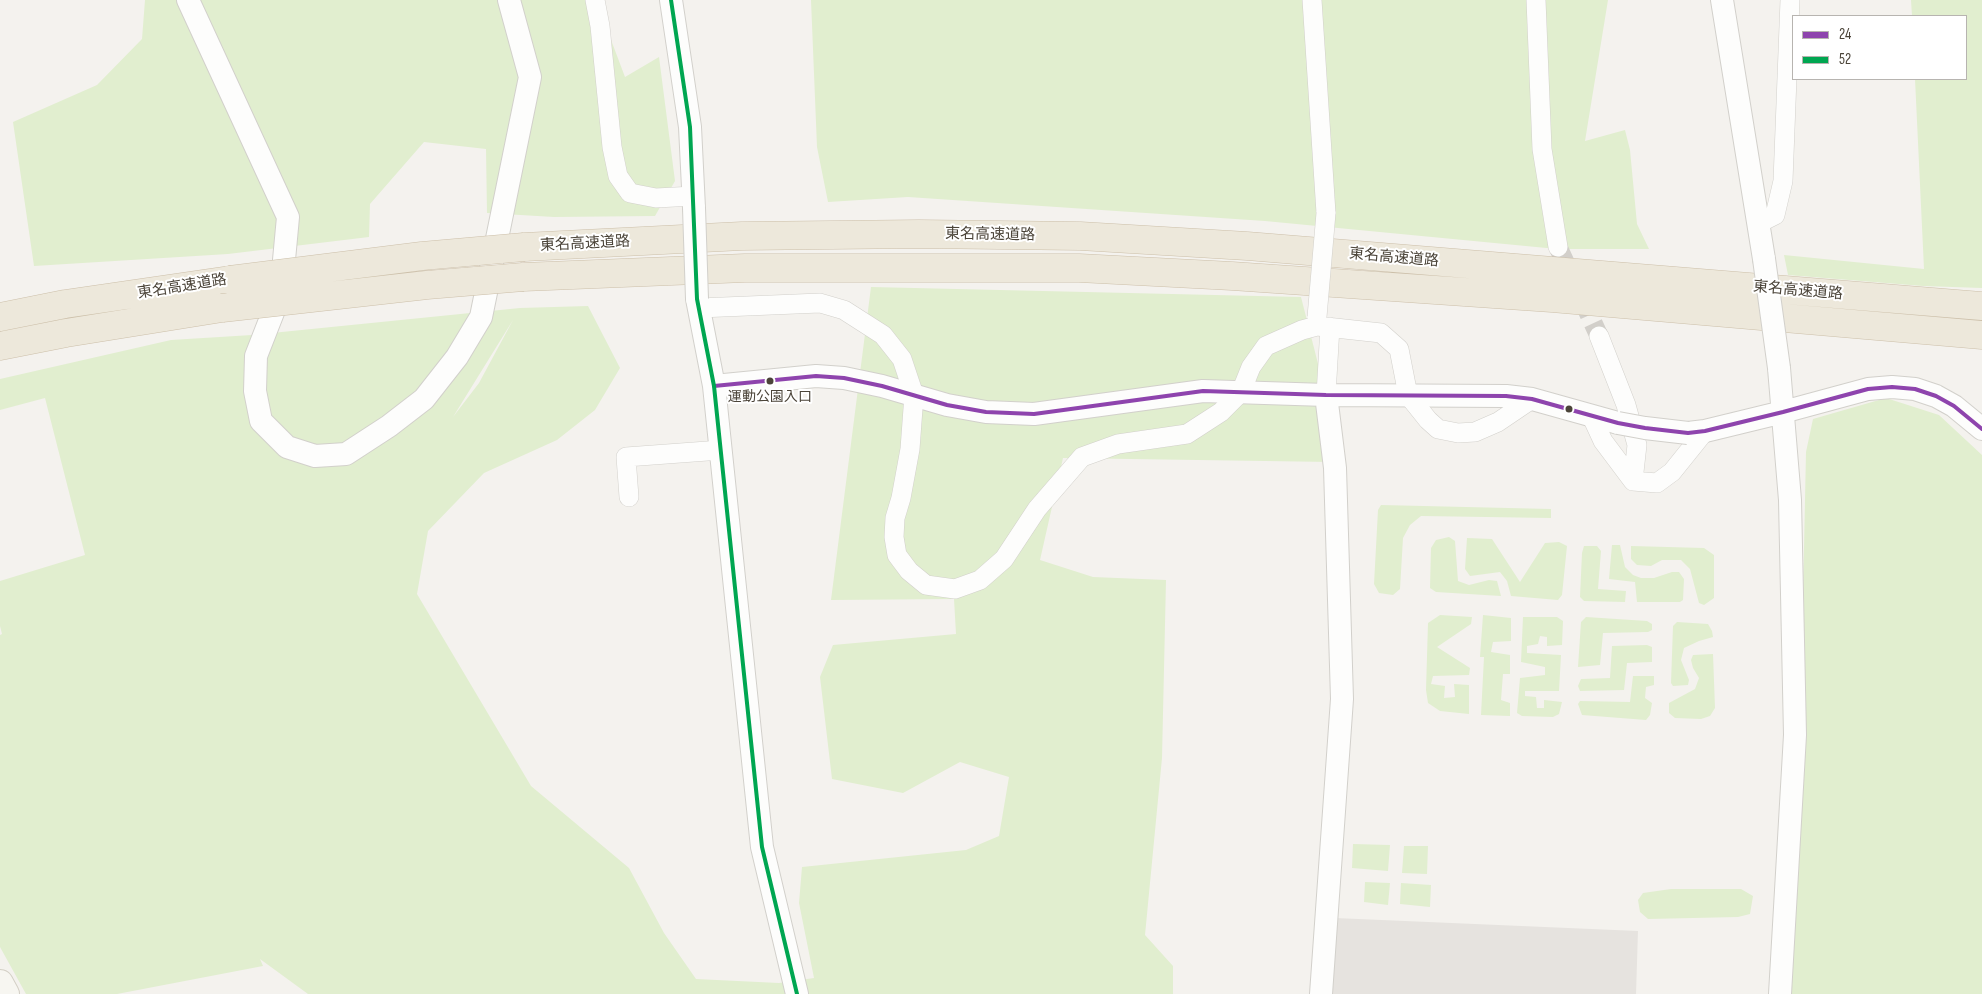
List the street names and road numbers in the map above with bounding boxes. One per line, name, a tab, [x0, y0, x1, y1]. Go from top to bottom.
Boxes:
street label: 東名高速道路	[945, 225, 1035, 245]
street label: 東名高速道路	[540, 233, 630, 255]
street label: 東名高速道路	[1348, 245, 1440, 271]
street label: 東名高速道路	[136, 271, 228, 303]
street label: 東名高速道路	[1752, 278, 1844, 304]

